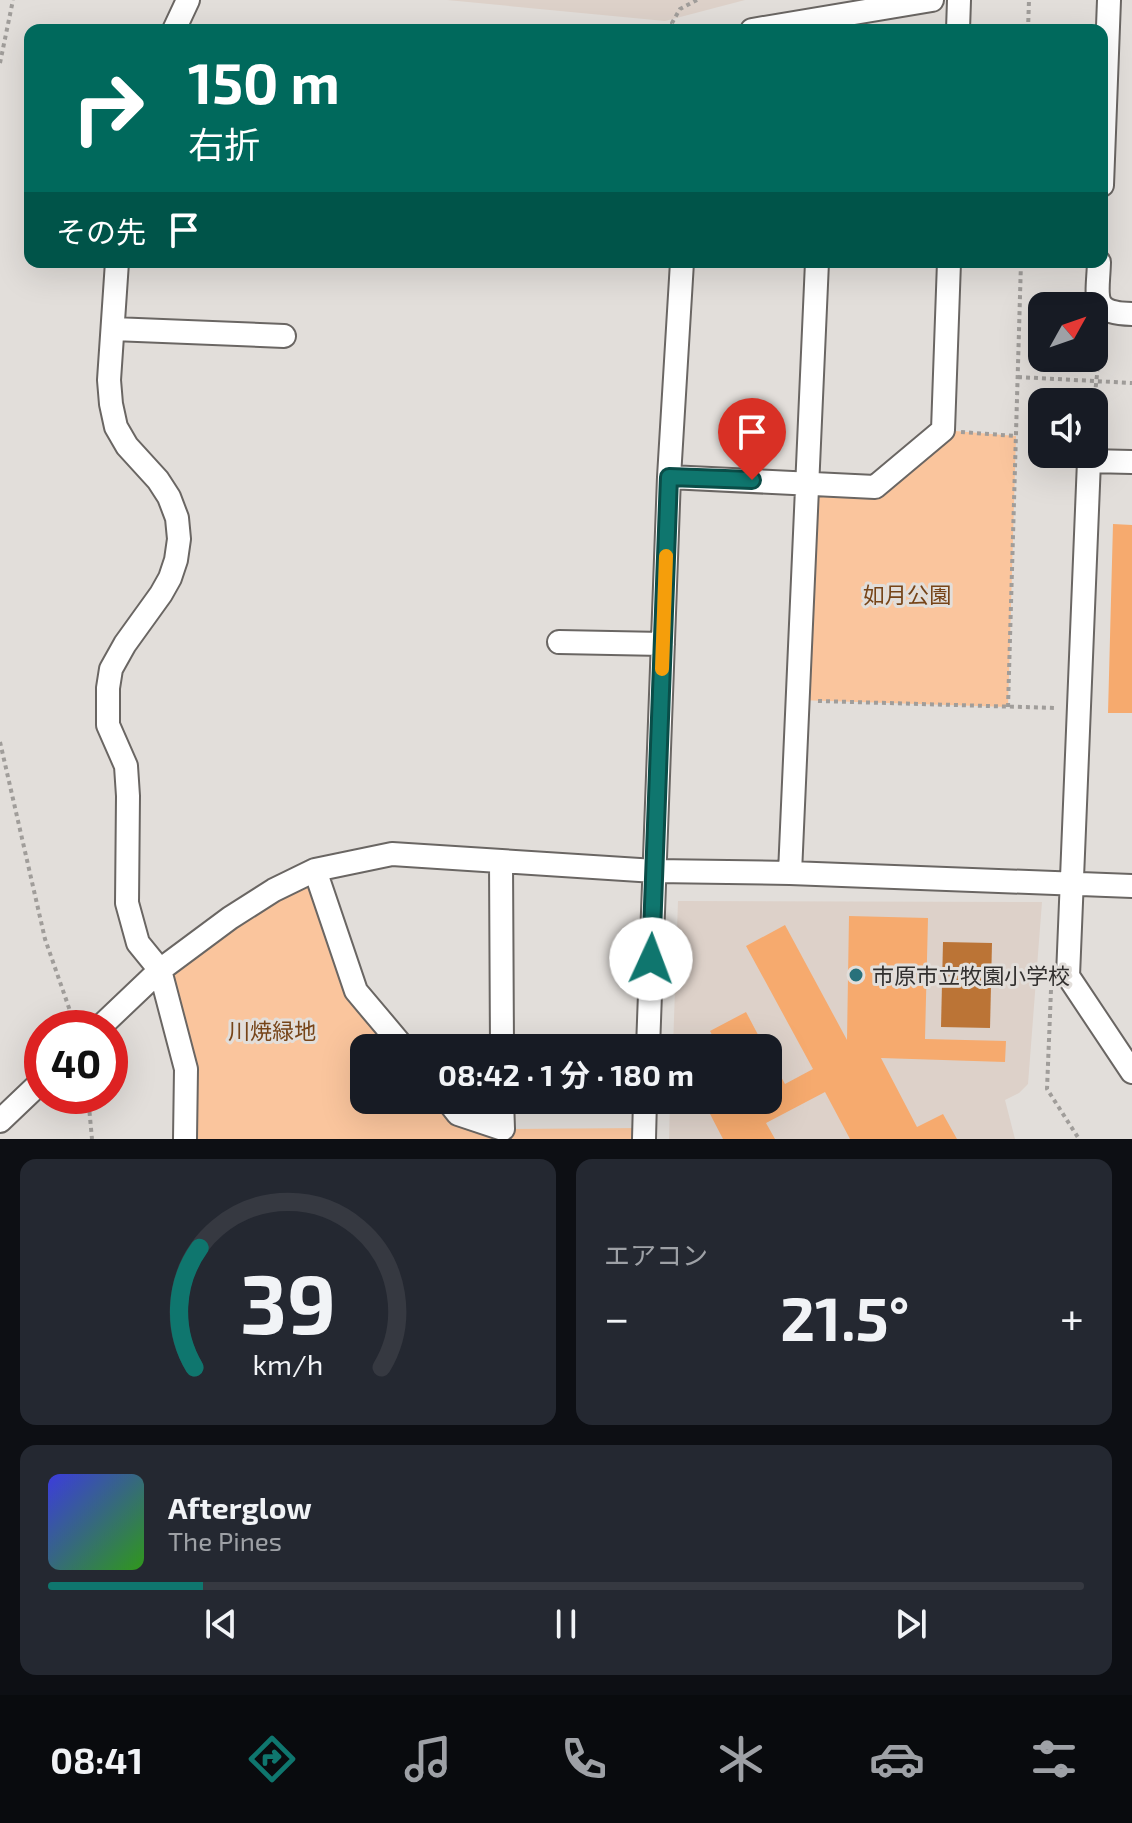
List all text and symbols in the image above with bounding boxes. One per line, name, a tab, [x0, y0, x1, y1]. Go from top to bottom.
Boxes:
text: 150 m	[188, 48, 340, 115]
icon: right	[56, 56, 160, 160]
text: 右折	[188, 122, 260, 165]
icon: arrive	[162, 208, 206, 252]
text: その先	[56, 213, 146, 249]
north arrow	[1028, 292, 1108, 372]
map controls	[1028, 292, 1108, 468]
button: sound	[1028, 388, 1108, 468]
pin	[718, 398, 786, 480]
icon: arrive	[730, 410, 774, 454]
park label: 如月公園	[863, 581, 951, 607]
position arrow	[609, 917, 693, 1001]
place label: 市原市立牧園小学校	[872, 962, 1070, 988]
marker: 市原市立牧園小学校	[847, 966, 865, 984]
speed limit sign: 40	[24, 1010, 128, 1114]
park label: 川焼緑地	[228, 1017, 316, 1043]
text: 08:42 · 1 分 · 180 m	[438, 1056, 694, 1092]
text: エアコン	[604, 1239, 708, 1270]
text: 39	[240, 1251, 336, 1351]
text: 21.5°	[780, 1281, 909, 1353]
text: −	[604, 1290, 630, 1343]
text: +	[1060, 1290, 1084, 1343]
text: km/h	[253, 1346, 323, 1381]
text: Afterglow	[168, 1489, 312, 1525]
text: The Pines	[168, 1525, 282, 1556]
icon: previous	[199, 1602, 243, 1646]
icon: pause	[544, 1602, 588, 1646]
icon: next	[889, 1602, 933, 1646]
icon: directions	[244, 1731, 300, 1787]
icon: music	[400, 1731, 456, 1787]
icon: phone	[556, 1731, 612, 1787]
icon: climate	[713, 1731, 769, 1787]
icon: car	[869, 1731, 925, 1787]
icon: filters	[1026, 1731, 1082, 1787]
text: 08:41	[50, 1738, 143, 1781]

